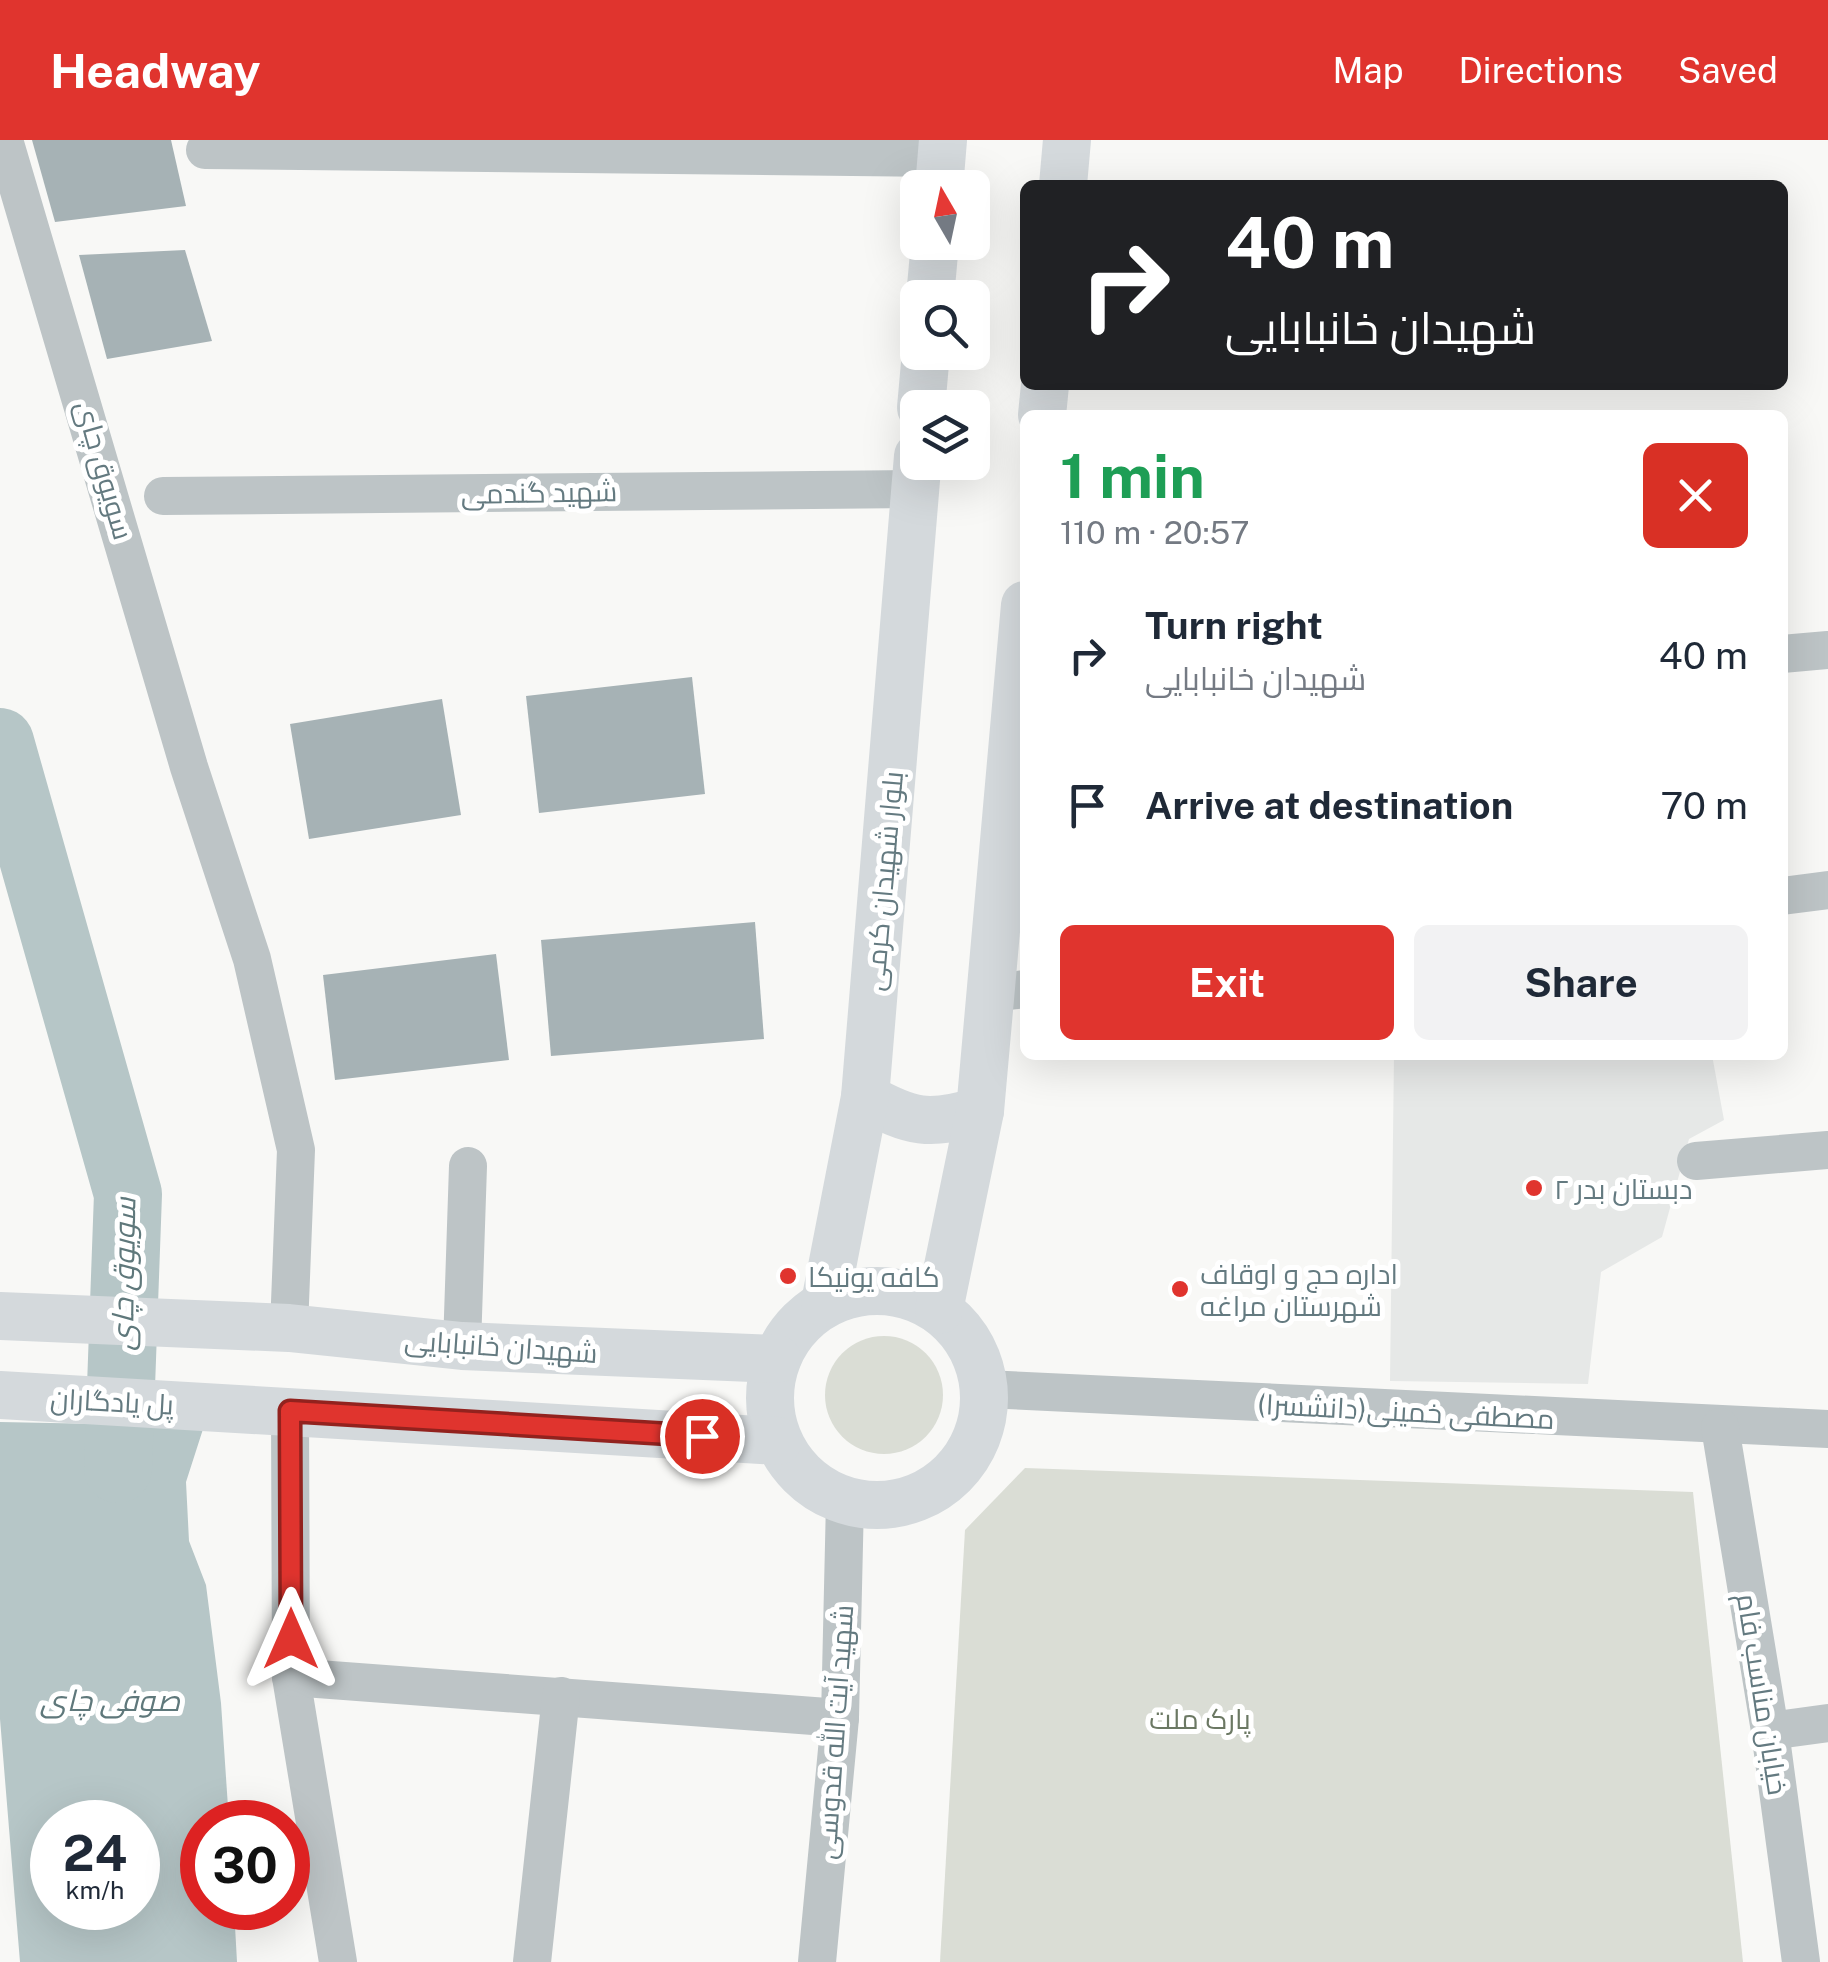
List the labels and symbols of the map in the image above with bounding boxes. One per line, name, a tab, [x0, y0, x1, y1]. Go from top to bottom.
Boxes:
north arrow	[900, 170, 990, 260]
street label: سویوق چای	[67, 397, 141, 544]
street label: شهید گندمی	[460, 474, 618, 511]
street label: بلوار شهیدان کرمی	[857, 770, 910, 992]
place label: دبستان بدر ۲	[1554, 1172, 1692, 1206]
marker: دبستان بدر ۲	[1523, 1177, 1545, 1199]
water label: سویوق چای	[104, 1196, 145, 1351]
place label: اداره حج و اوقاف شهرستان مراغه	[1200, 1257, 1398, 1323]
place label: کافه یونیکا	[808, 1260, 940, 1293]
marker: کافه یونیکا	[777, 1265, 799, 1287]
marker: اداره حج و اوقاف شهرستان مراغه	[1169, 1278, 1191, 1300]
street label: شهیدان خانبابایی	[403, 1323, 599, 1370]
street label: پل یادگاران	[49, 1381, 175, 1424]
street label: (دانشسرا)مصطفی خمینی	[1257, 1387, 1555, 1436]
pin	[660, 1394, 745, 1479]
position arrow	[239, 1587, 343, 1691]
street label: خیابان مناسب فام	[1727, 1591, 1795, 1798]
street label: شهید آیت الله قدوسی	[808, 1603, 860, 1861]
water label: صوفی چای	[40, 1682, 181, 1721]
park label: پارک ملت	[1149, 1702, 1251, 1738]
speed limit sign: 30	[180, 1800, 310, 1930]

